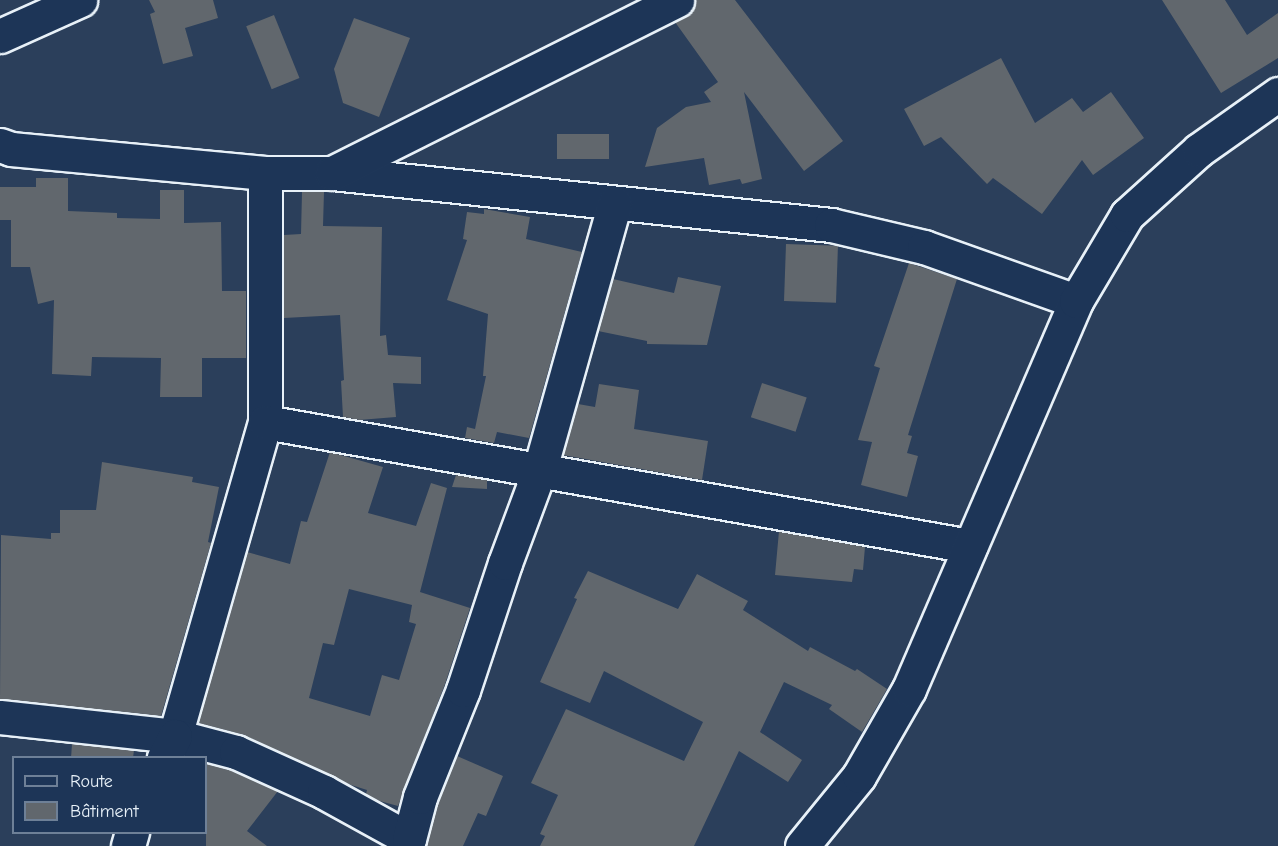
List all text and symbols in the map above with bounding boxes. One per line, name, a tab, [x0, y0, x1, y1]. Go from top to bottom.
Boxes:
legend	[12, 756, 207, 834]
text: Route	[70, 771, 113, 792]
text: Bâtiment	[70, 801, 139, 822]

